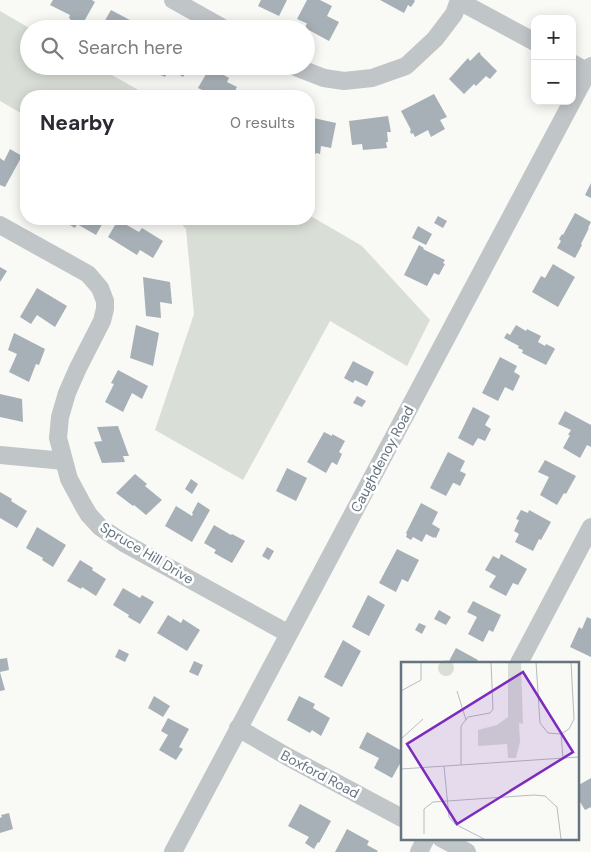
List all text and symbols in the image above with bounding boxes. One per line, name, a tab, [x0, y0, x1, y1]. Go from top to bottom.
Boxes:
map controls	[531, 15, 576, 105]
button: +	[531, 15, 576, 60]
search box	[20, 20, 315, 75]
icon: search	[38, 34, 66, 62]
text: Search here	[78, 35, 183, 60]
button: −	[531, 60, 576, 105]
text: Nearby	[40, 109, 114, 137]
text: 0 results	[230, 112, 295, 133]
street label: Caughdenoy Road	[346, 403, 418, 515]
street label: Spruce Hill Drive	[97, 518, 197, 588]
inset map	[401, 662, 578, 840]
street label: Boxford Road	[278, 746, 362, 802]

